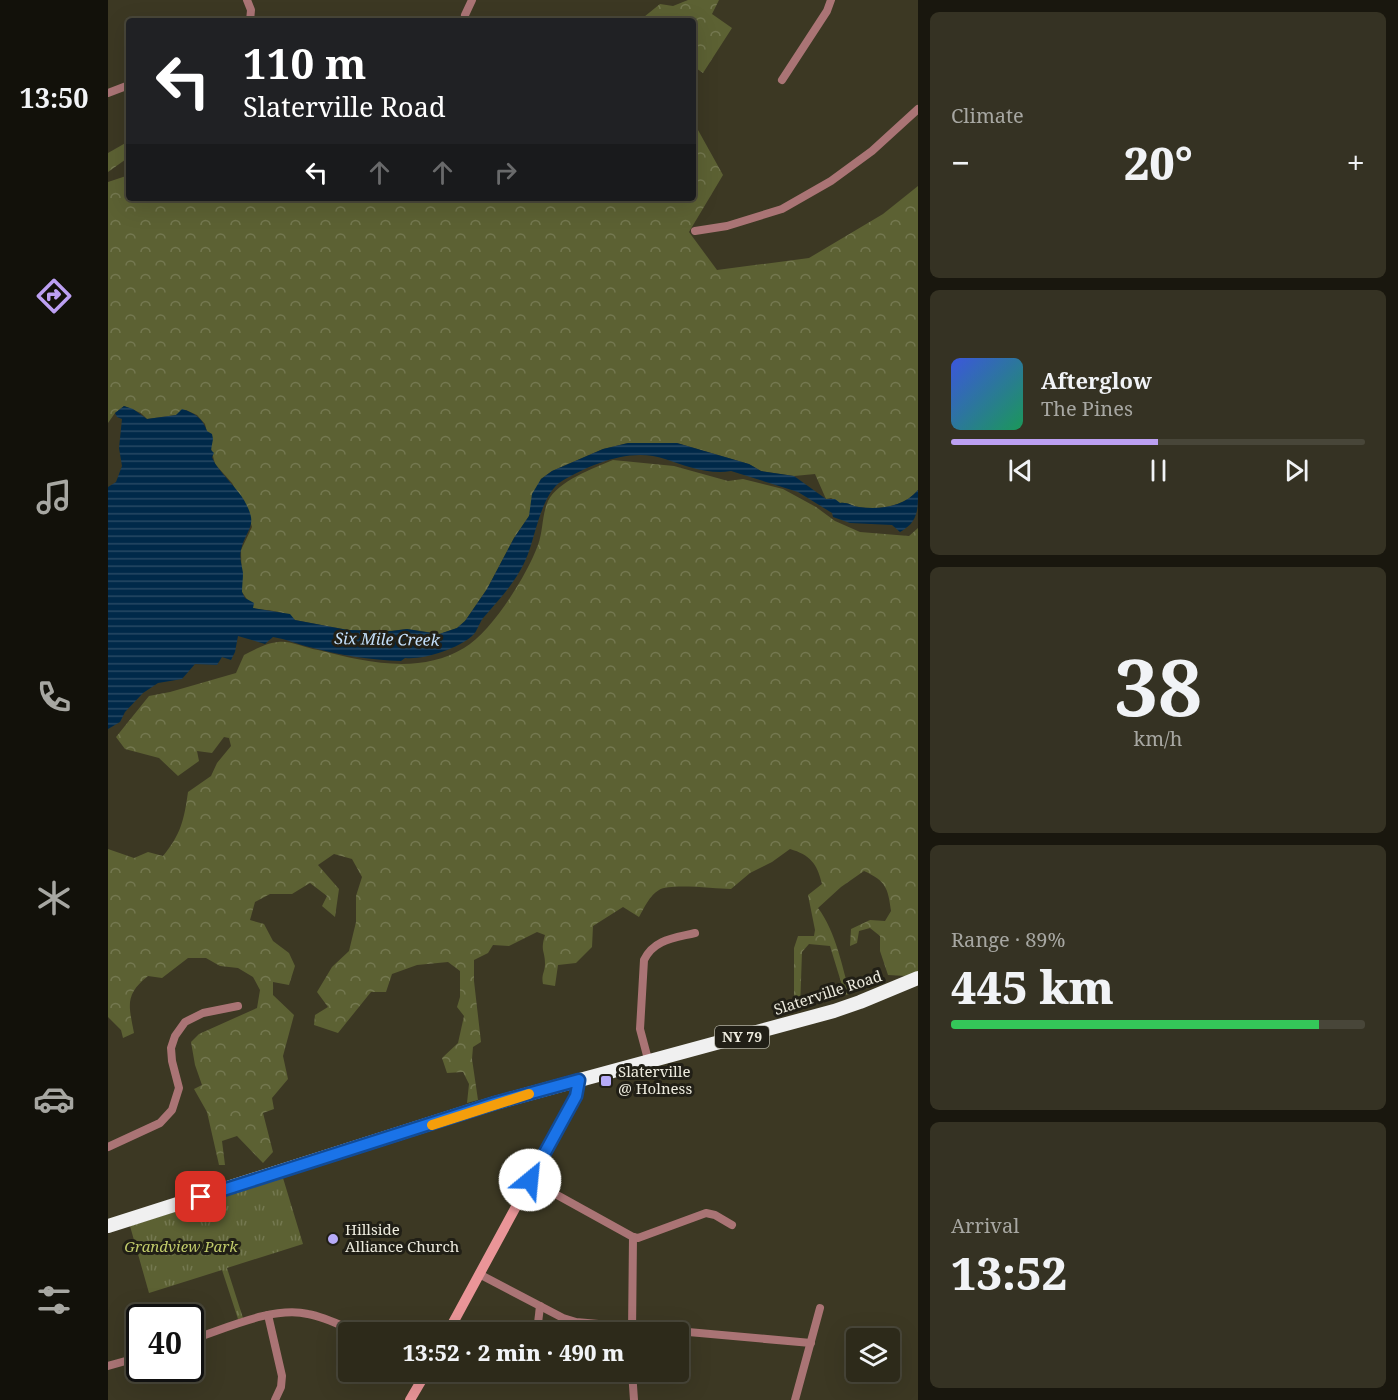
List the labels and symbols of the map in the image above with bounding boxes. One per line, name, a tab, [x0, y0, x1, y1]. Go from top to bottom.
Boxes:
water label: Six Mile Creek	[334, 627, 441, 651]
street label: Slaterville Road	[771, 965, 884, 1019]
road number: NY 79	[715, 1026, 769, 1048]
place label: Slaterville @ Holness	[618, 1061, 692, 1098]
marker: Slaterville @ Holness	[599, 1074, 613, 1088]
position arrow	[498, 1148, 562, 1212]
pin	[175, 1171, 226, 1222]
place label: Hillside Alliance Church	[345, 1219, 460, 1256]
marker: Hillside Alliance Church	[326, 1232, 340, 1246]
park label: Grandview Park	[124, 1236, 238, 1256]
speed limit sign: 40	[126, 1304, 204, 1382]

